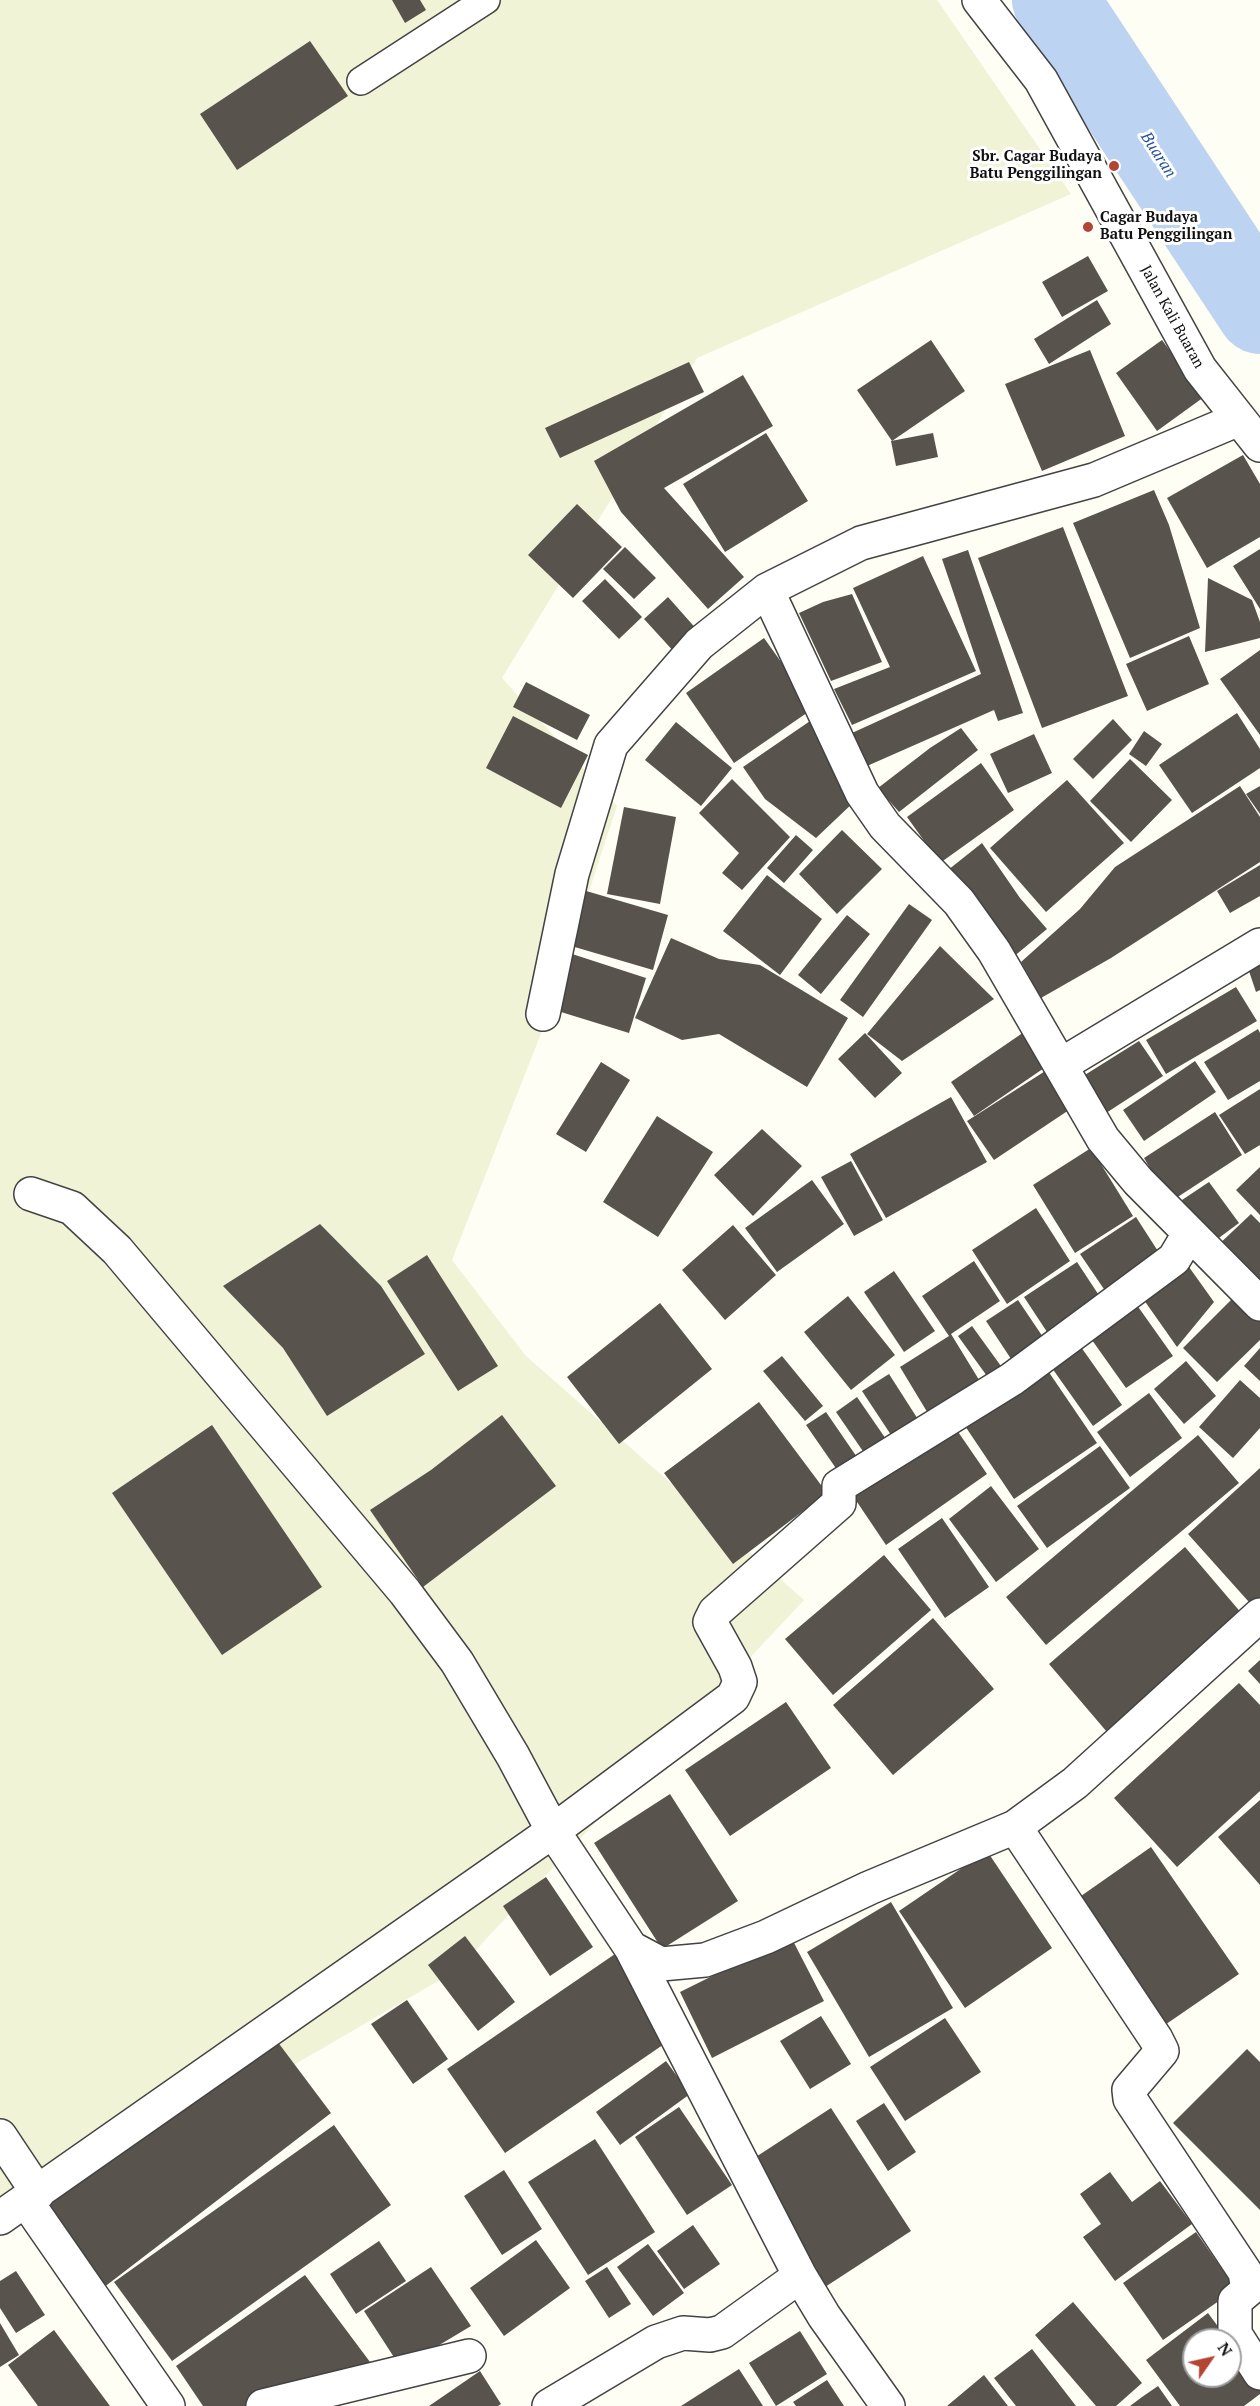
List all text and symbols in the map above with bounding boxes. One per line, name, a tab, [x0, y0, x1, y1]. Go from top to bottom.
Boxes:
water label: Buaran	[1136, 129, 1180, 181]
place label: Sbr. Cagar Budaya Batu Penggilingan	[970, 148, 1102, 183]
marker: Sbr. Cagar Budaya Batu Penggilingan	[1107, 159, 1121, 173]
place label: Cagar Budaya Batu Penggilingan	[1100, 209, 1232, 244]
marker: Cagar Budaya Batu Penggilingan	[1081, 220, 1095, 234]
street label: Jalan Kali Buaran	[1136, 262, 1208, 372]
north arrow	[1182, 2328, 1242, 2388]
text: N	[1213, 2338, 1238, 2360]

